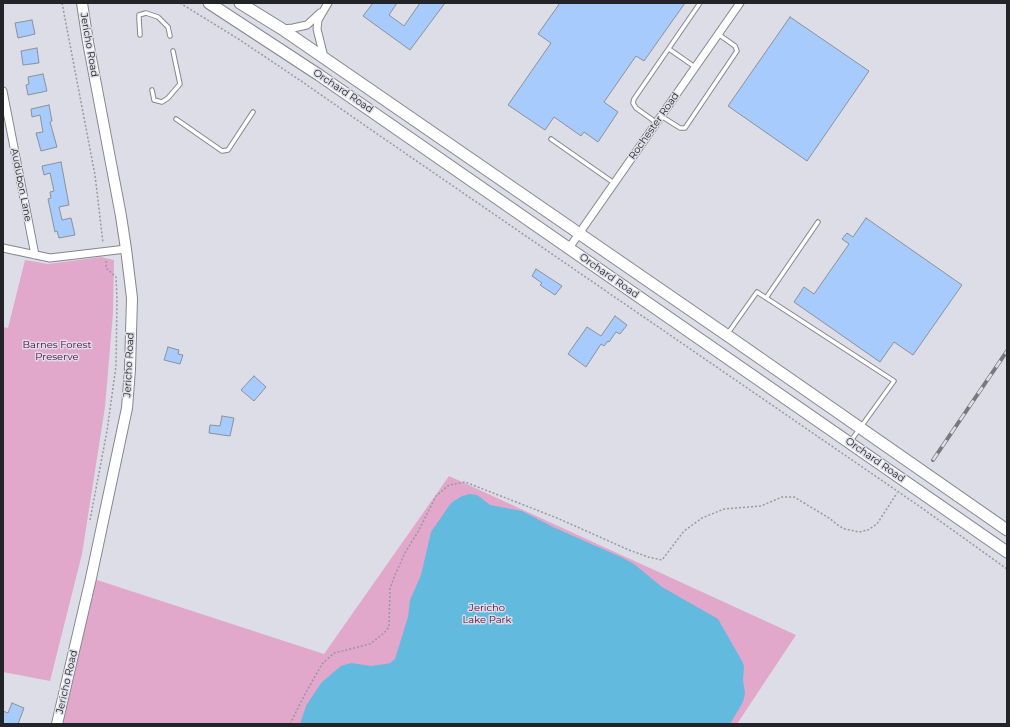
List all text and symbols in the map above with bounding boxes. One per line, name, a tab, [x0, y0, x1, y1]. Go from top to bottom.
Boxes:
street label: Jericho Road	[77, 12, 101, 78]
street label: Orchard Road	[311, 66, 375, 116]
street label: Rochester Road	[626, 90, 682, 162]
street label: Audubon Lane	[8, 147, 34, 223]
street label: Orchard Road	[577, 251, 641, 301]
street label: Jericho Road	[121, 332, 137, 398]
park label: Barnes Forest Preserve	[23, 339, 91, 362]
street label: Orchard Road	[843, 435, 907, 485]
park label: Jericho Lake Park	[462, 602, 512, 626]
street label: Jericho Road	[54, 649, 80, 715]

